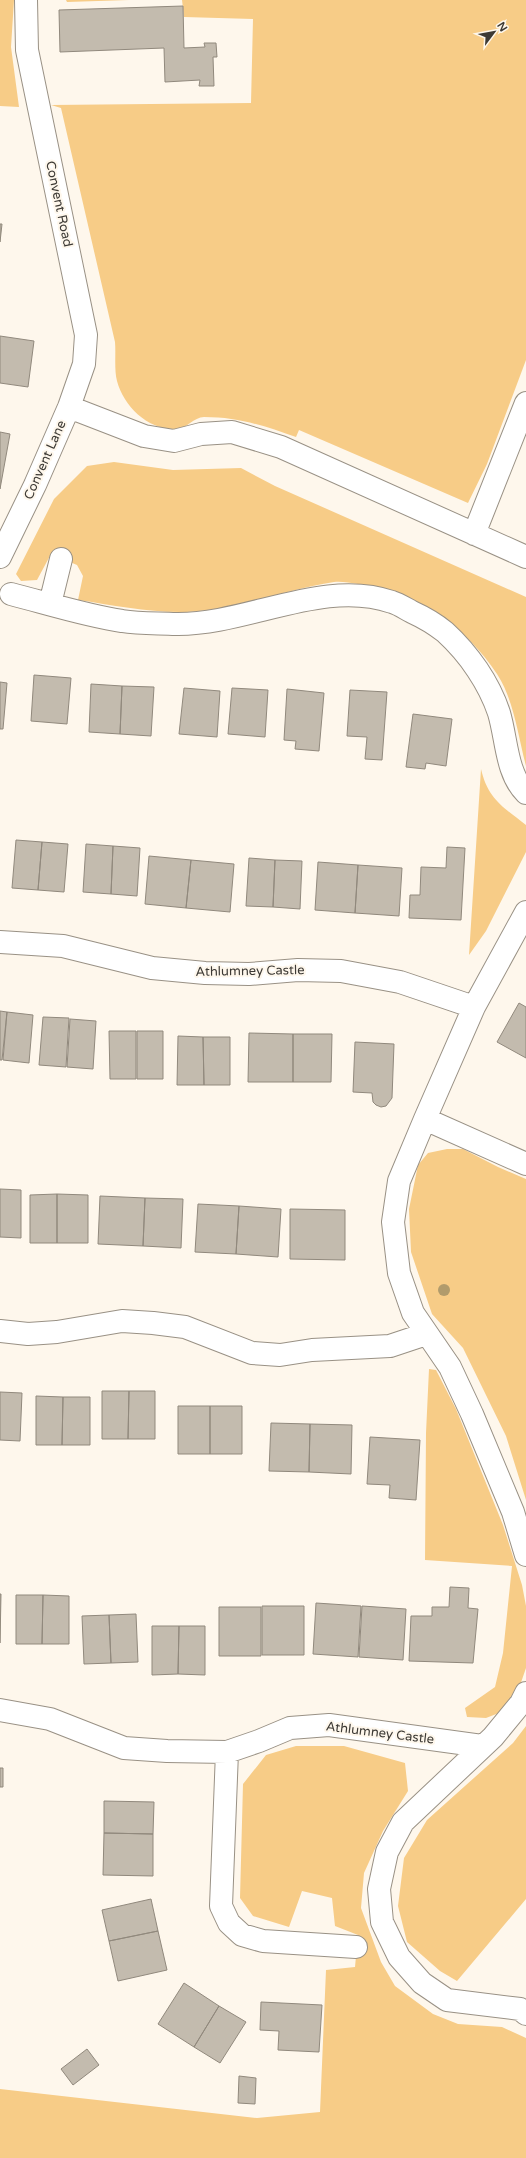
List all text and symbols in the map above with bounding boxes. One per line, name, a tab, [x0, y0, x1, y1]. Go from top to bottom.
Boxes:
north arrow	[474, 12, 514, 52]
text: N	[494, 20, 510, 34]
street label: Convent Road	[42, 160, 76, 248]
street label: Convent Lane	[20, 418, 70, 502]
street label: Athlumney Castle	[195, 962, 305, 980]
street label: Athlumney Castle	[325, 1718, 435, 1748]

